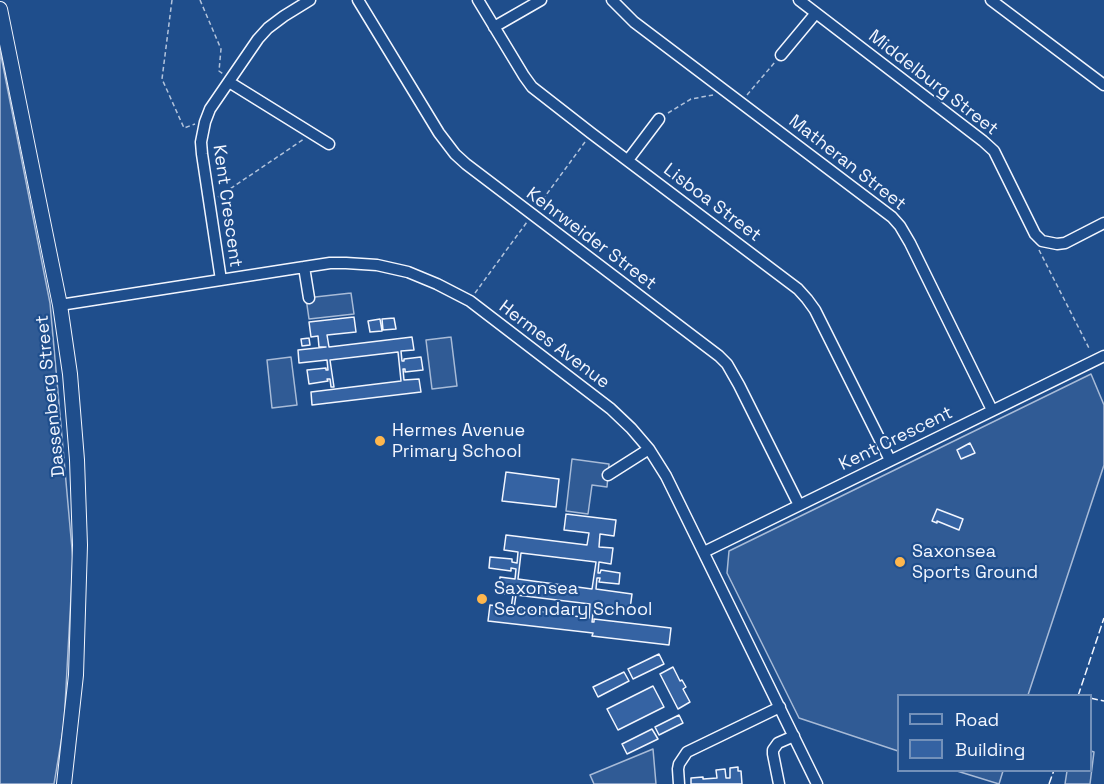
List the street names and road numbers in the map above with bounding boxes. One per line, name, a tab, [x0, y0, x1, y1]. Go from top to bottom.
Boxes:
street label: Middelburg Street	[864, 26, 1002, 140]
street label: Matheran Street	[784, 111, 910, 215]
street label: Kent Crescent	[208, 143, 246, 269]
street label: Lisboa Street	[659, 159, 765, 247]
street label: Kehrweider Street	[522, 183, 660, 295]
street label: Hermes Avenue	[494, 296, 614, 394]
street label: Dassenberg Street	[32, 314, 70, 478]
street label: Kent Crescent	[836, 402, 956, 476]

